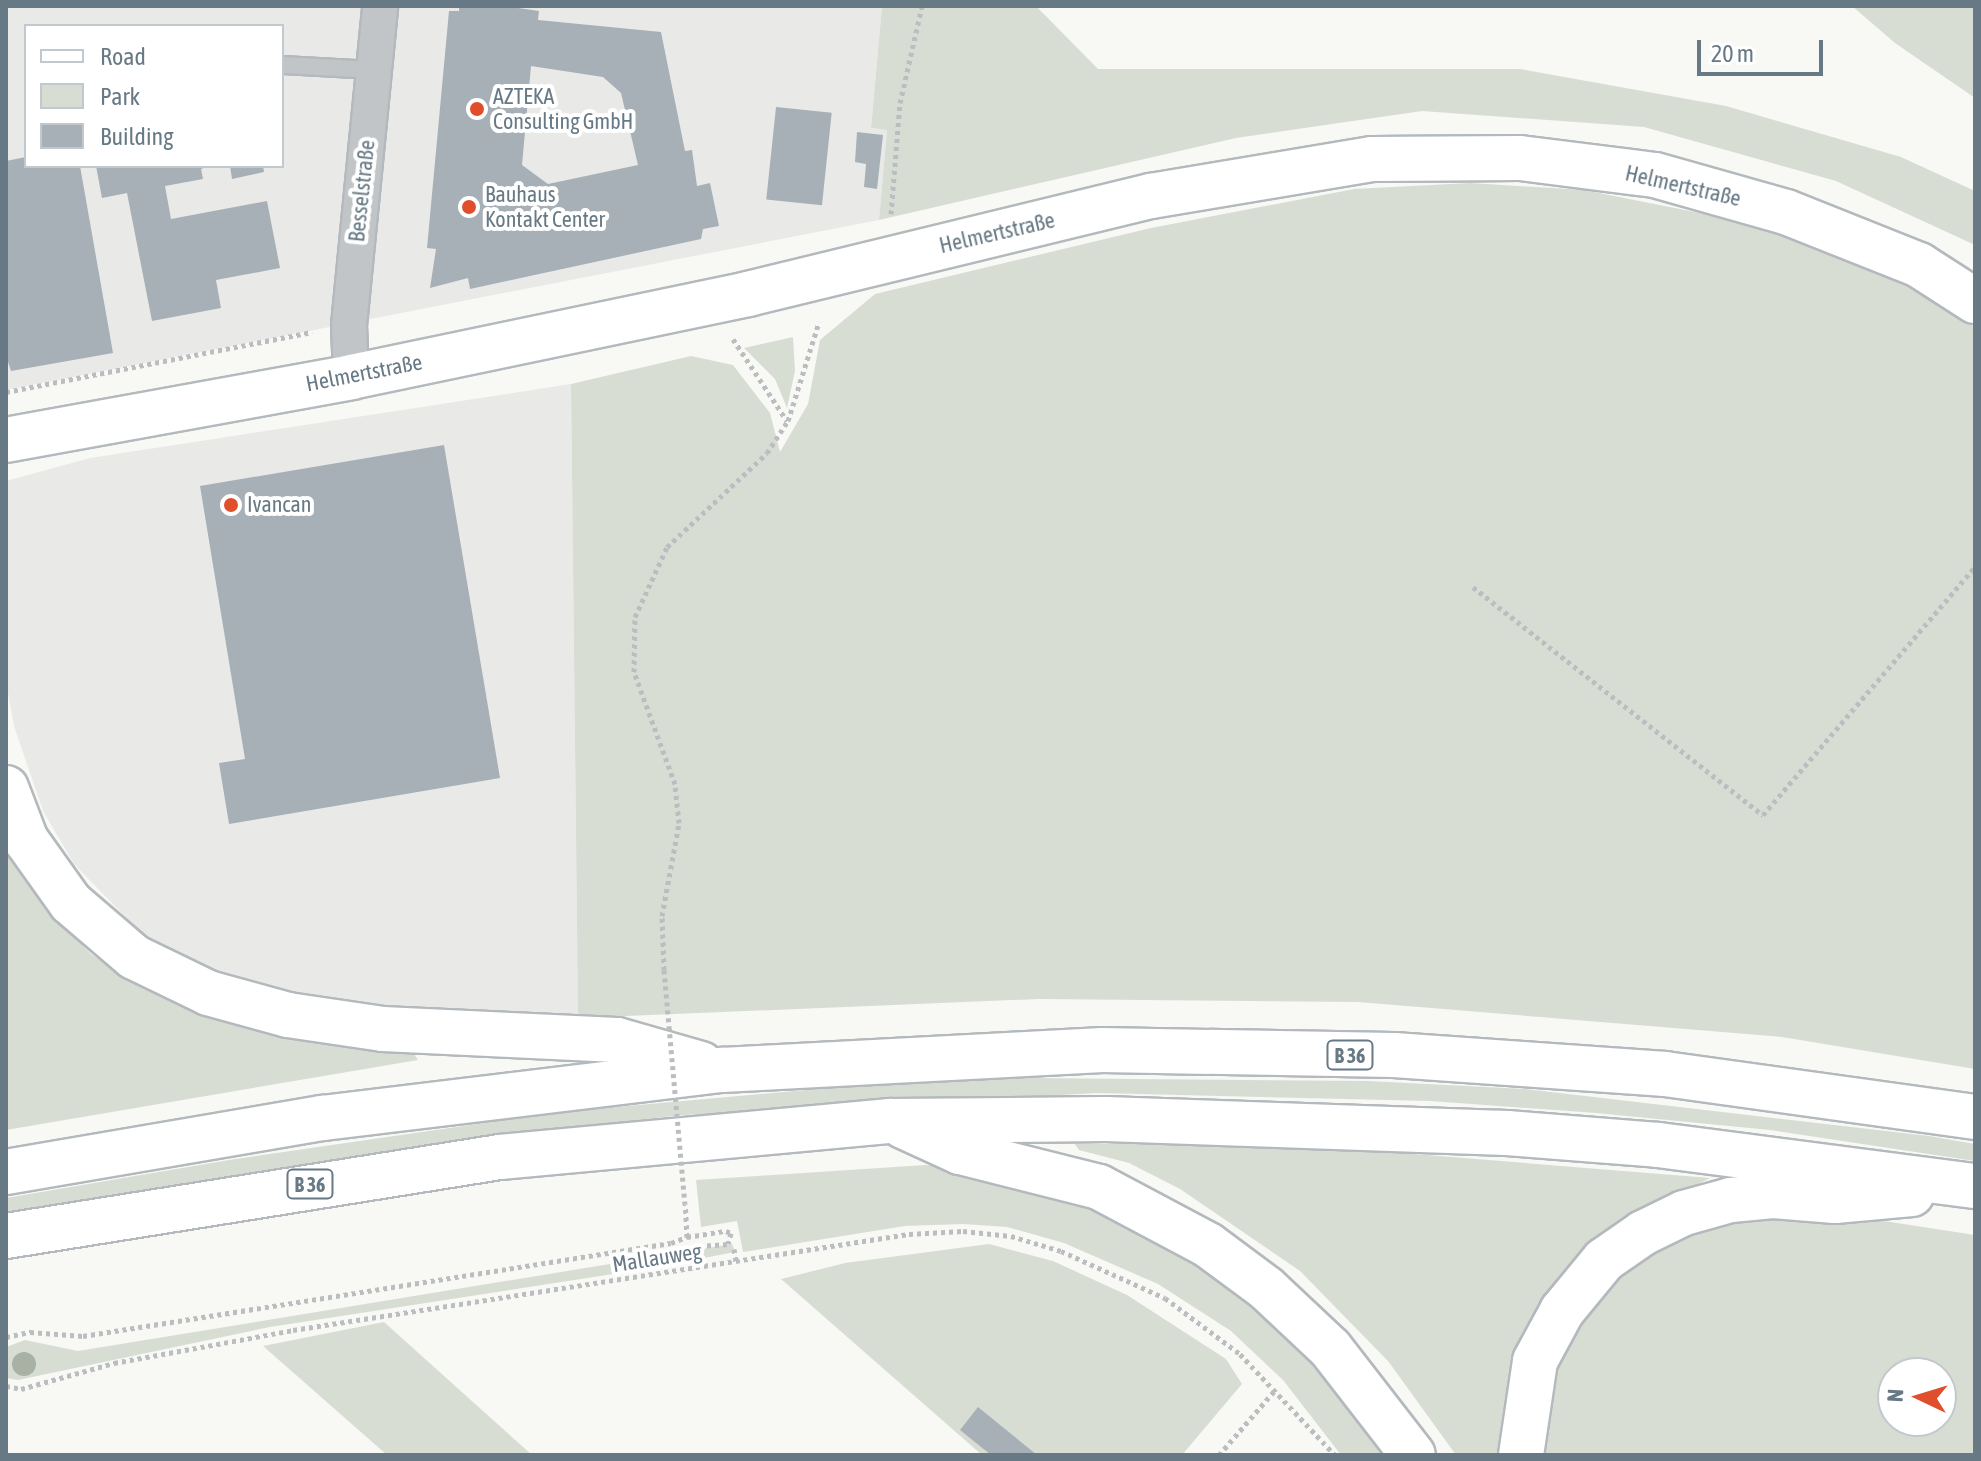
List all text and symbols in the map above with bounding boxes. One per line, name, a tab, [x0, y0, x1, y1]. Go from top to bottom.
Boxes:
legend	[24, 24, 284, 168]
scale bar	[1701, 24, 1827, 74]
text: 20 m	[1711, 40, 1754, 67]
text: Road	[100, 43, 146, 70]
text: Park	[100, 83, 140, 110]
place label: AZTEKA Consulting GmbH	[493, 83, 633, 134]
marker: AZTEKA Consulting GmbH	[468, 100, 486, 118]
text: Building	[100, 123, 173, 150]
street label: Besselstraße	[344, 139, 380, 243]
street label: Helmertstraße	[1623, 160, 1743, 212]
place label: Bauhaus Kontakt Center	[485, 181, 605, 232]
marker: Bauhaus Kontakt Center	[460, 198, 478, 216]
street label: Helmertstraße	[937, 207, 1057, 259]
street label: Helmertstraße	[304, 349, 424, 397]
place label: Ivancan	[247, 492, 311, 518]
marker: Ivancan	[222, 496, 240, 514]
road number: B 36	[1326, 1039, 1374, 1071]
road number: B 36	[286, 1168, 334, 1200]
street label: Mallauweg	[611, 1238, 703, 1278]
north arrow	[1877, 1357, 1957, 1437]
text: N	[1882, 1388, 1908, 1403]

